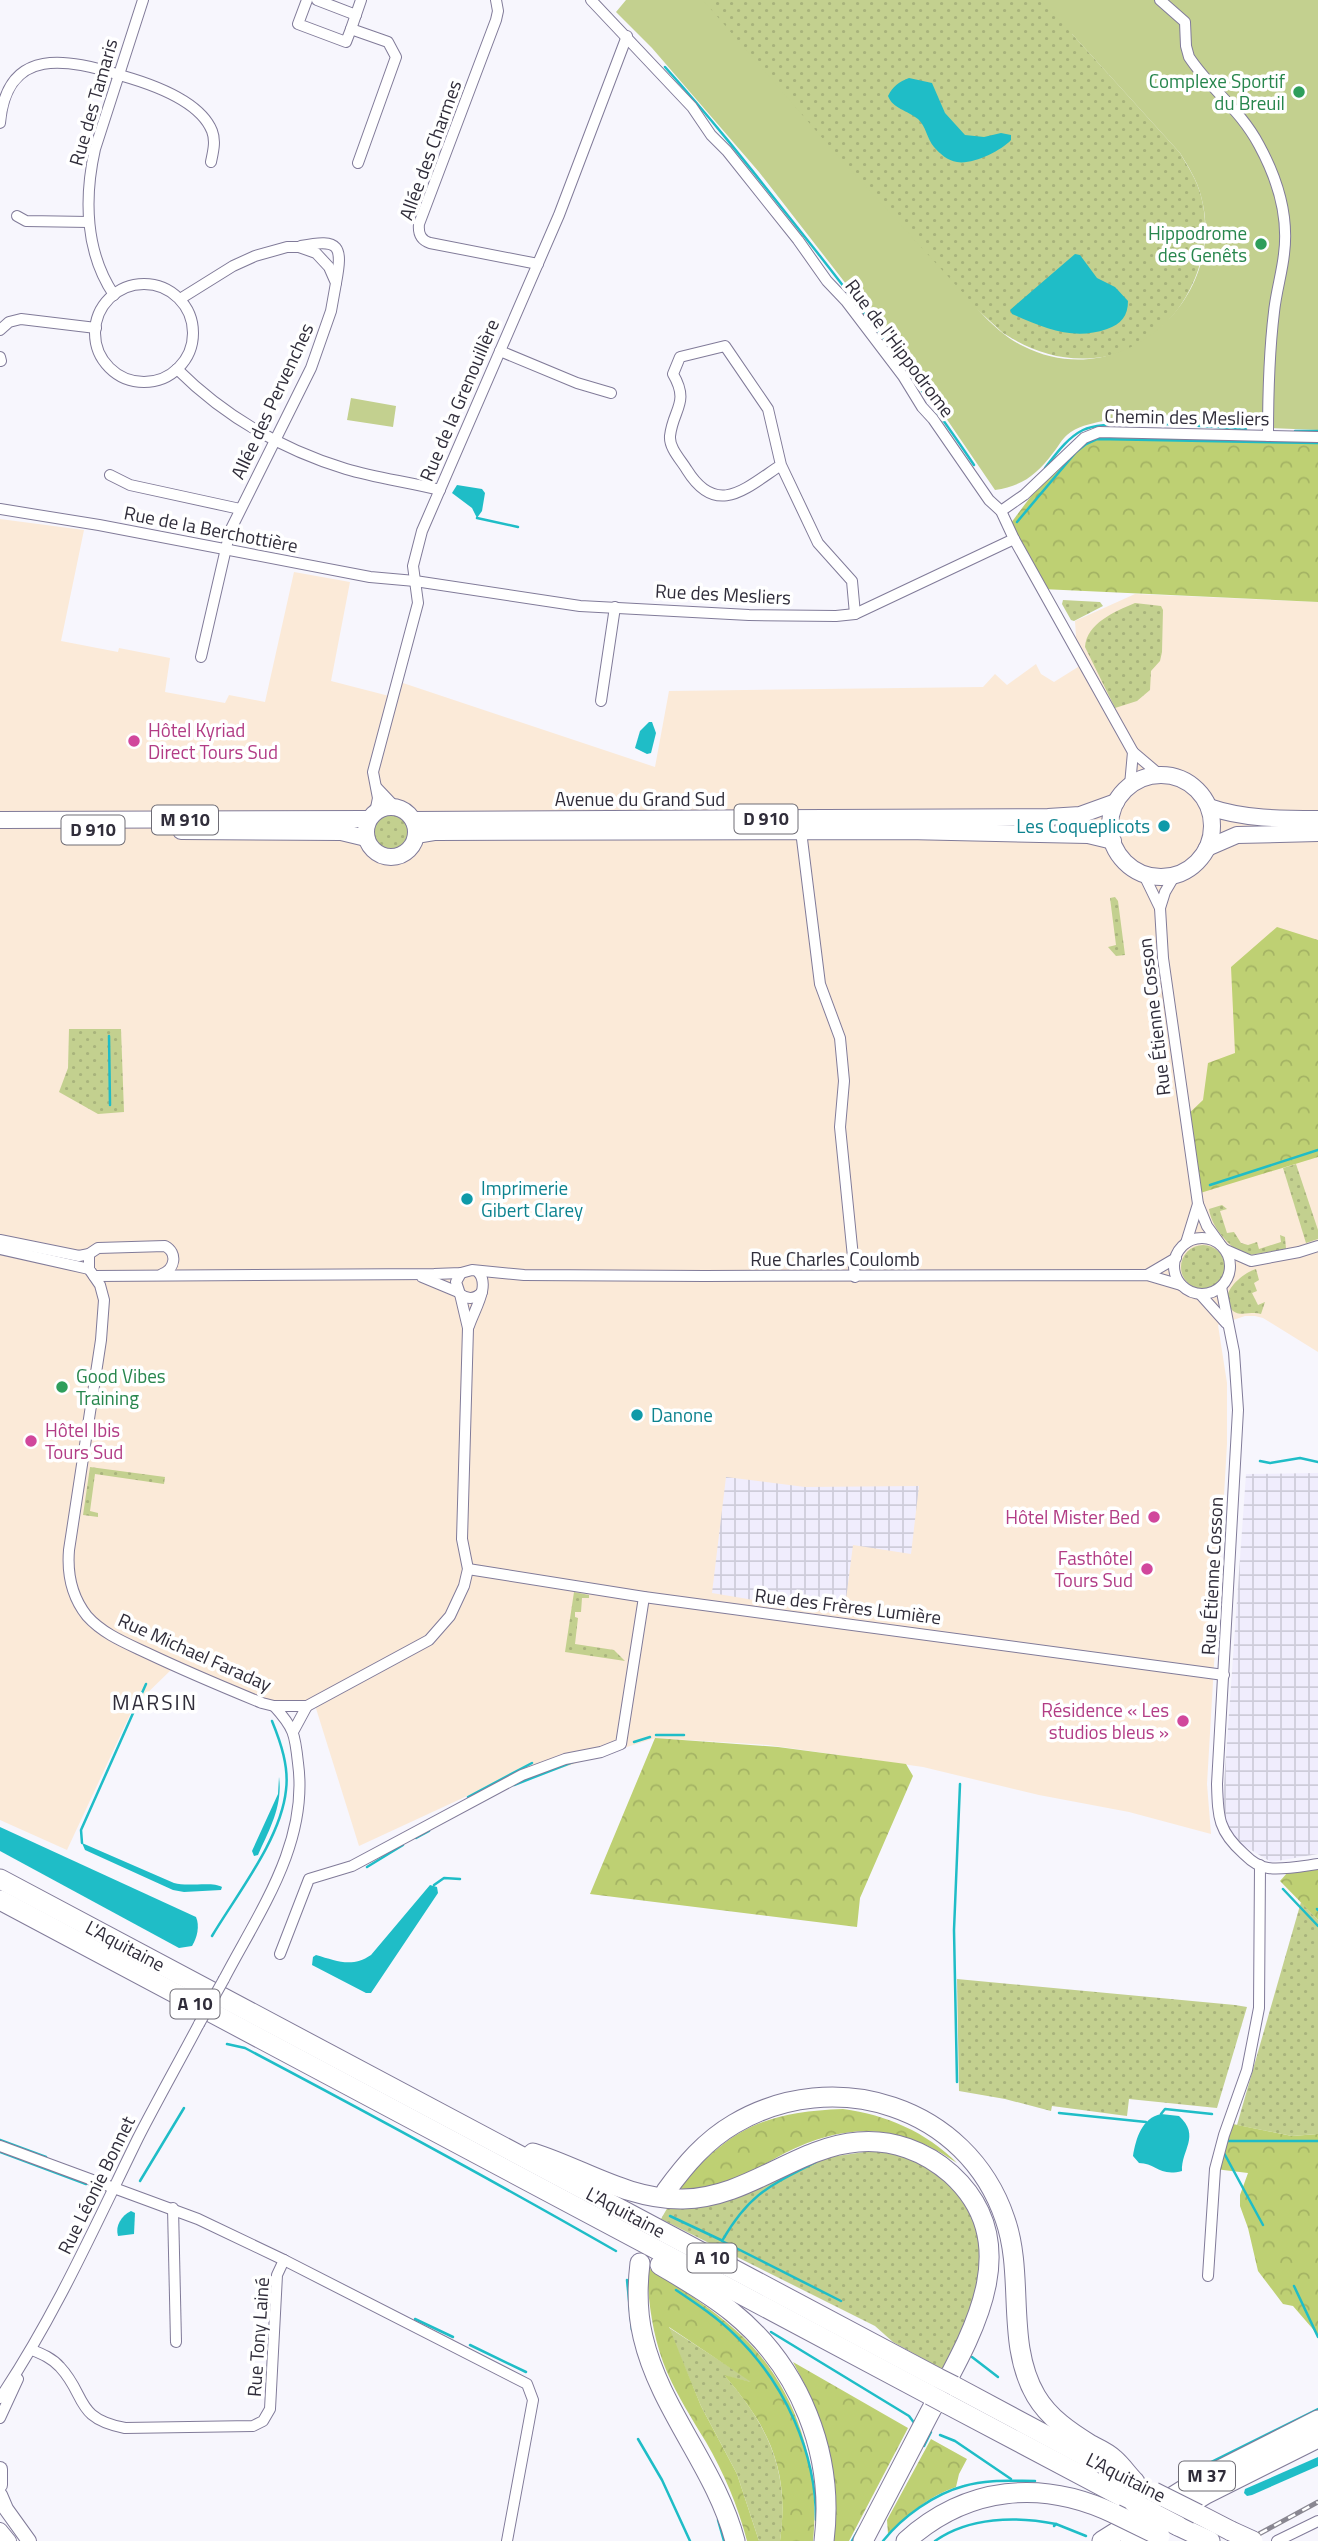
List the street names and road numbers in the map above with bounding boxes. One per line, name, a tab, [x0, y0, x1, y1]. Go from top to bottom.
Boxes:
street label: Rue des Tamaris	[61, 35, 125, 169]
street label: Allée des Charmes	[391, 76, 468, 224]
street label: Rue de l'Hippodrome	[839, 272, 962, 423]
street label: Rue de la Grenouillère	[411, 314, 506, 486]
street label: Allée des Pervenches	[223, 318, 321, 484]
street label: Chemin des Mesliers	[1104, 401, 1270, 432]
street label: Rue de la Berchottière	[122, 497, 301, 560]
street label: Rue des Mesliers	[654, 575, 792, 612]
street label: Avenue du Grand Sud	[555, 784, 725, 813]
road number: D 910	[734, 804, 798, 834]
road number: M 910	[152, 806, 218, 834]
road number: D 910	[62, 816, 124, 844]
street label: Rue Étienne Cosson	[1129, 937, 1178, 1098]
street label: Rue Charles Coulomb	[750, 1244, 920, 1273]
street label: Rue Étienne Cosson	[1193, 1496, 1230, 1656]
street label: Rue des Frères Lumière	[753, 1580, 943, 1631]
street label: Rue Michael Faraday	[114, 1605, 277, 1698]
street label: L'Aquitaine	[81, 1912, 170, 1978]
road number: A 10	[170, 1990, 220, 2018]
street label: Rue Léonie Bonnet	[49, 2110, 142, 2259]
street label: L'Aquitaine	[581, 2178, 671, 2245]
road number: A 10	[688, 2244, 736, 2272]
street label: Rue Tony Lainé	[239, 2276, 276, 2398]
street label: L'Aquitaine	[1081, 2444, 1171, 2509]
road number: M 37	[1179, 2462, 1235, 2490]

